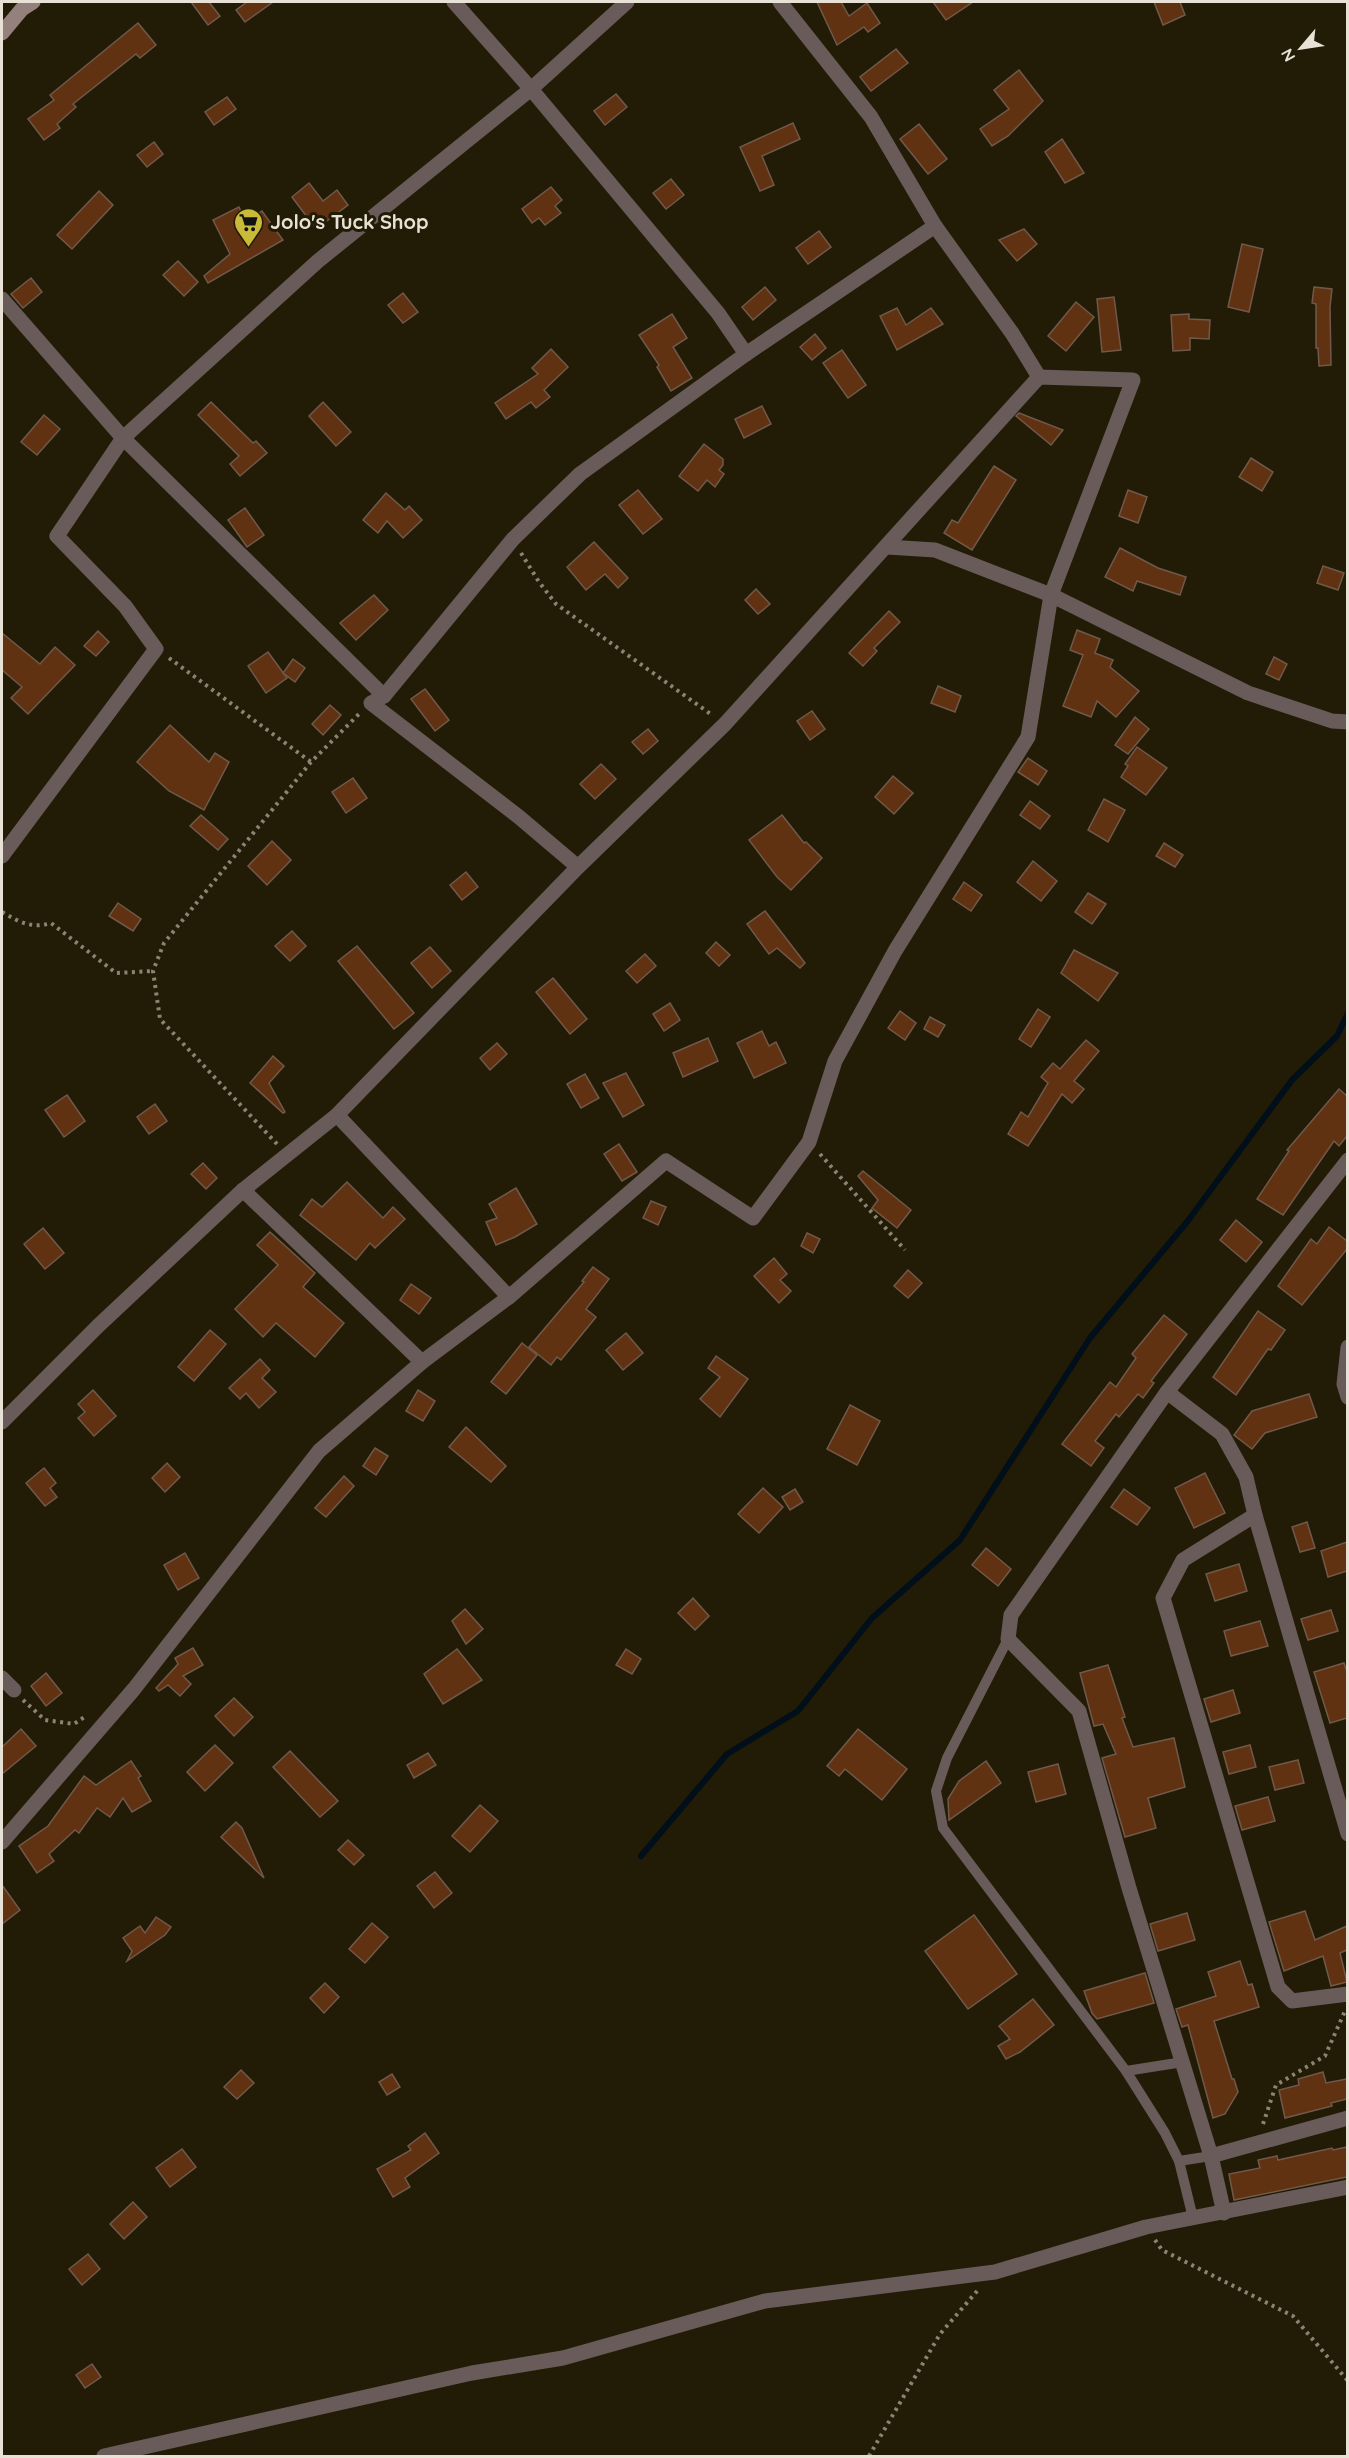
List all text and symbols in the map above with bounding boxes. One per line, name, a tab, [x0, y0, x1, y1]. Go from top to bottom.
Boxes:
north arrow	[1271, 18, 1331, 78]
text: N	[1276, 45, 1299, 65]
supermarket icon: Jolo's Tuck Shop	[233, 206, 265, 248]
place label: Jolo's Tuck Shop	[270, 209, 429, 234]

